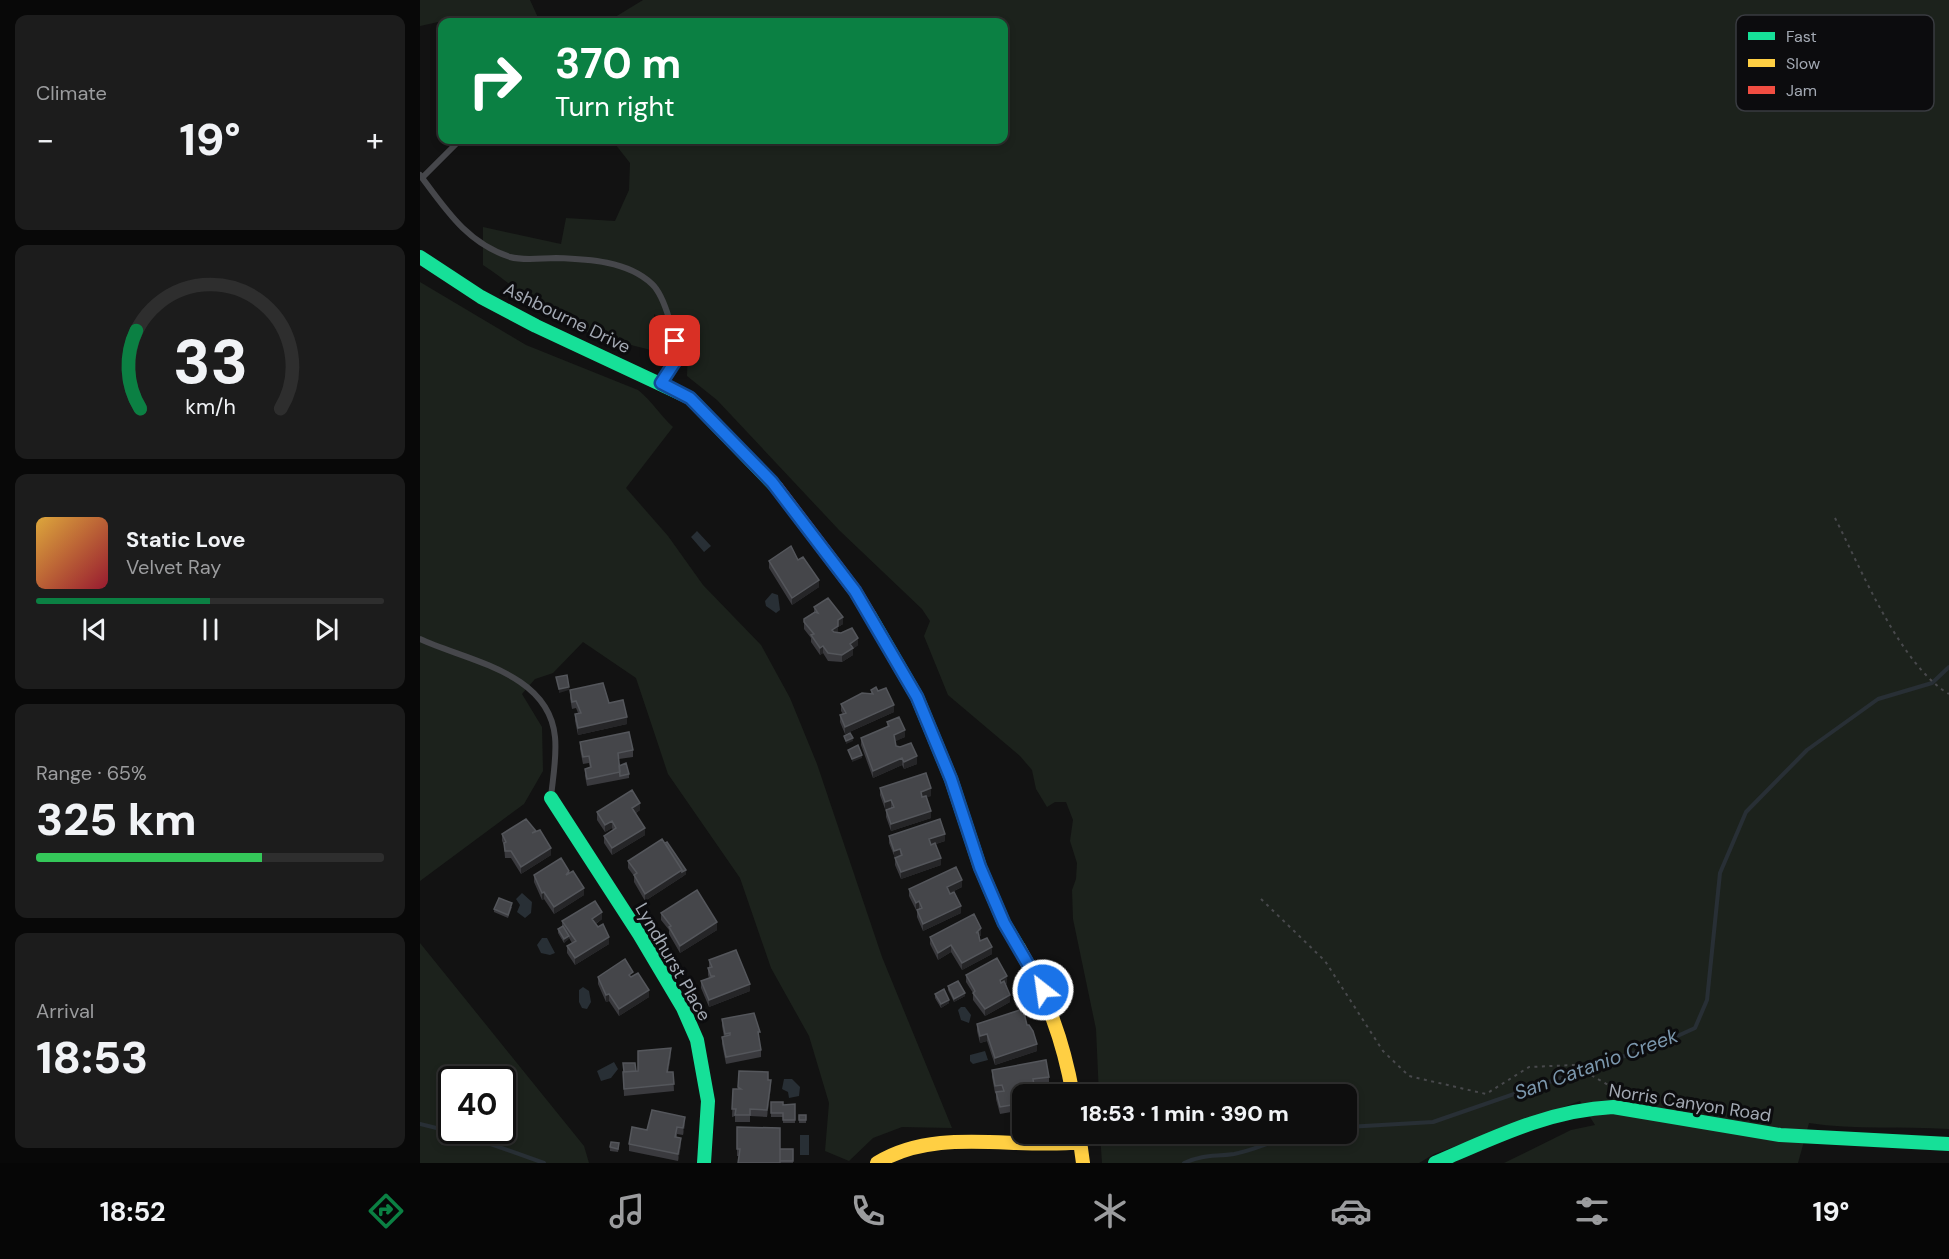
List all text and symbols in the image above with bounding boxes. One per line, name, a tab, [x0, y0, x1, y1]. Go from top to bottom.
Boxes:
legend	[1736, 15, 1934, 111]
text: Fast	[1786, 26, 1817, 47]
text: 370 m	[555, 36, 681, 91]
icon: right	[456, 42, 534, 120]
text: Slow	[1786, 53, 1820, 74]
text: Climate	[36, 80, 107, 106]
text: Jam	[1786, 80, 1817, 101]
text: Turn right	[555, 89, 675, 124]
text: 19°	[179, 110, 241, 169]
text: −	[36, 118, 54, 161]
text: +	[366, 118, 384, 161]
street label: Ashbourne Drive	[500, 277, 634, 359]
pin	[649, 315, 700, 366]
text: 33	[172, 321, 248, 402]
icon: arrive	[658, 324, 691, 357]
text: km/h	[185, 393, 235, 421]
text: Static Love	[126, 525, 246, 554]
text: Velvet Ray	[126, 554, 221, 580]
icon: previous	[78, 613, 111, 646]
icon: pause	[194, 613, 227, 646]
icon: next	[310, 613, 343, 646]
text: Range · 65%	[36, 760, 147, 786]
text: 325 km	[36, 790, 197, 849]
street label: Lyndhurst Place	[629, 899, 717, 1025]
position arrow	[1011, 958, 1075, 1022]
text: Arrival	[36, 998, 94, 1024]
water label: San Catanio Creek	[1511, 1022, 1682, 1106]
text: 18:53	[36, 1028, 148, 1087]
speed limit sign: 40	[438, 1066, 516, 1144]
street label: Norris Canyon Road	[1607, 1078, 1773, 1128]
text: 18:53 · 1 min · 390 m	[1080, 1099, 1289, 1128]
icon: directions	[365, 1190, 407, 1232]
icon: music	[606, 1190, 648, 1232]
icon: phone	[847, 1190, 889, 1232]
icon: climate	[1089, 1190, 1131, 1232]
icon: car	[1330, 1190, 1372, 1232]
icon: filters	[1571, 1190, 1613, 1232]
text: 18:52	[100, 1194, 166, 1229]
text: 19°	[1813, 1194, 1849, 1229]

